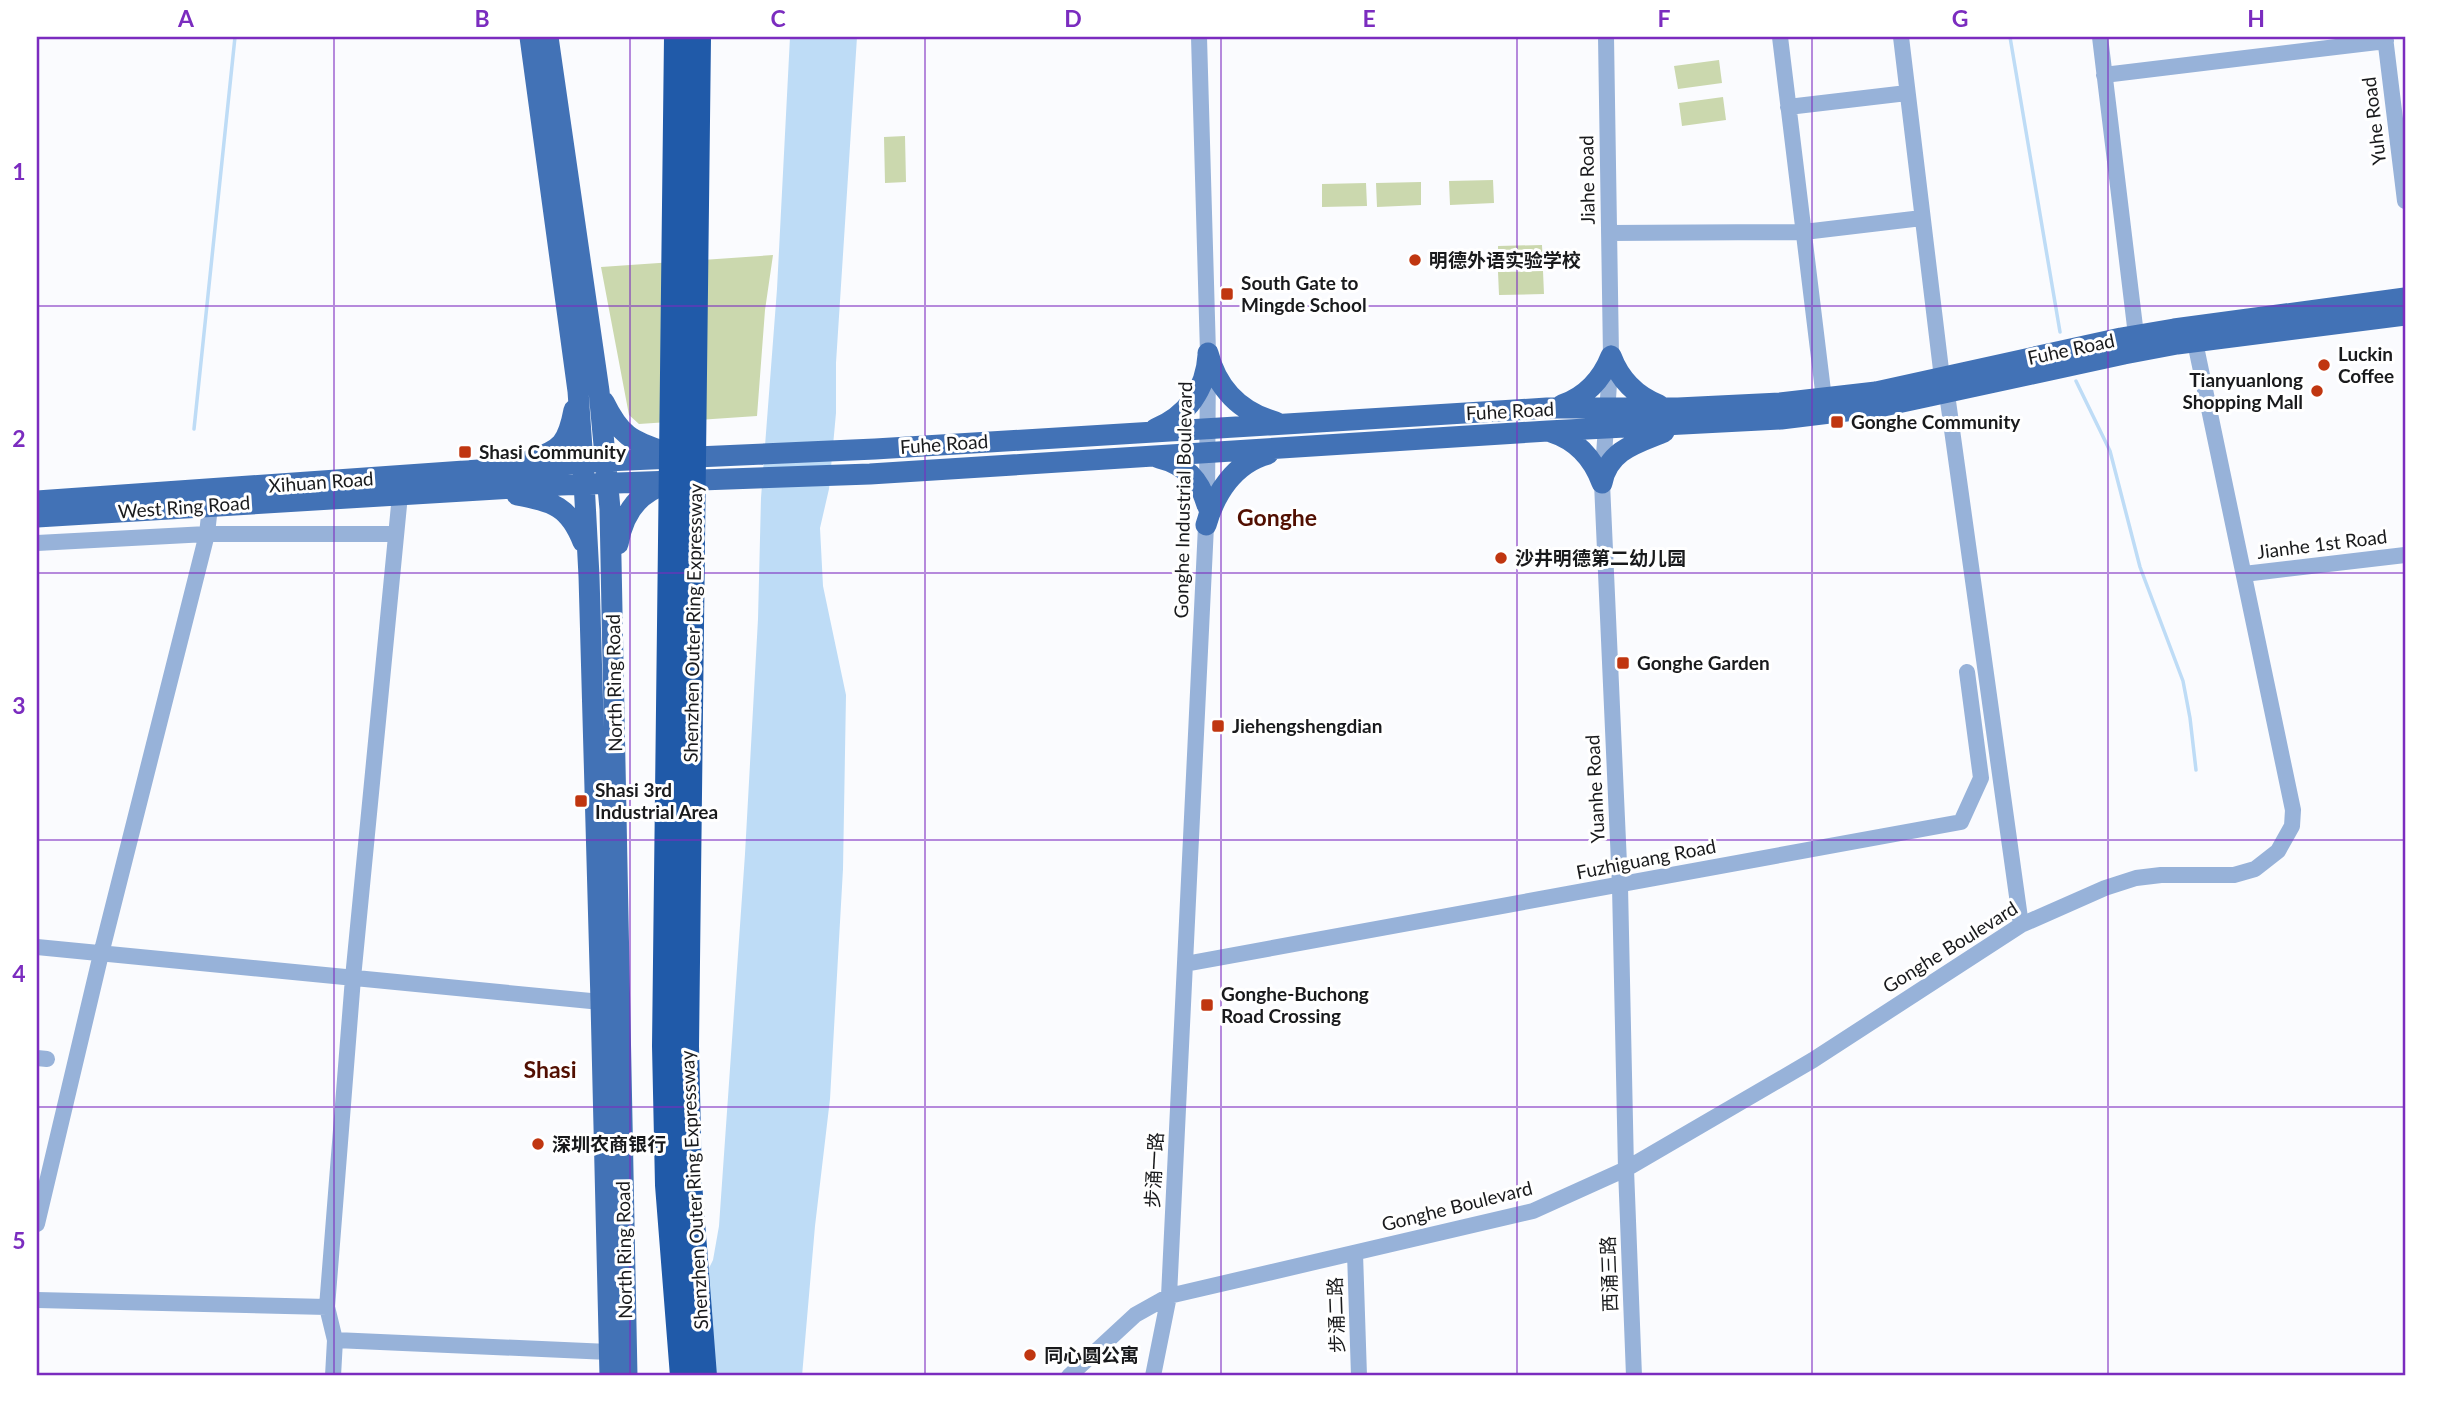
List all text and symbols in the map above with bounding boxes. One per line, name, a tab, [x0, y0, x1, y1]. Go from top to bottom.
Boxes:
text: A	[177, 4, 195, 32]
text: B	[474, 4, 490, 32]
text: C	[770, 4, 786, 32]
text: D	[1064, 4, 1082, 32]
text: E	[1362, 4, 1376, 32]
text: F	[1657, 4, 1671, 32]
text: G	[1952, 4, 1968, 32]
text: H	[2247, 4, 2265, 32]
street label: Yuhe Road	[2357, 76, 2390, 166]
street label: Jiahe Road	[1574, 135, 1599, 225]
text: 1	[12, 157, 26, 185]
place label: 明德外语实验学校	[1429, 248, 1581, 271]
marker: 明德外语实验学校	[1407, 252, 1423, 268]
place label: South Gate to Mingde School	[1241, 271, 1367, 316]
marker: South Gate to Mingde School	[1219, 286, 1235, 302]
street label: Fuhe Road	[2025, 328, 2116, 369]
place label: Luckin Coffee	[2338, 342, 2394, 387]
marker: Luckin Coffee	[2316, 357, 2332, 373]
place label: Tianyuanlong Shopping Mall	[2183, 368, 2303, 413]
street label: Gonghe Industrial Boulevard	[1169, 381, 1196, 619]
marker: Tianyuanlong Shopping Mall	[2309, 383, 2325, 399]
street label: Fuhe Road	[1465, 397, 1555, 424]
place label: Gonghe Community	[1851, 410, 2021, 433]
marker: Gonghe Community	[1829, 414, 1845, 430]
text: 2	[12, 424, 26, 452]
street label: Fuhe Road	[899, 429, 989, 458]
place label: Shasi Community	[479, 440, 627, 463]
marker: Shasi Community	[457, 444, 473, 460]
street label: Xihuan Road	[268, 466, 374, 497]
street label: Shenzhen Outer Ring Expressway	[679, 483, 706, 763]
street label: West Ring Road	[117, 490, 251, 523]
district label: Gonghe	[1237, 503, 1317, 531]
street label: Jianhe 1st Road	[2256, 524, 2388, 563]
place label: 沙井明德第二幼儿园	[1515, 546, 1686, 569]
marker: 沙井明德第二幼儿园	[1493, 550, 1509, 566]
street label: North Ring Road	[601, 614, 626, 752]
place label: Gonghe Garden	[1637, 651, 1770, 674]
marker: Gonghe Garden	[1615, 655, 1631, 671]
text: 3	[12, 691, 26, 719]
place label: Jiehengshengdian	[1232, 714, 1382, 737]
marker: Jiehengshengdian	[1210, 718, 1226, 734]
street label: Yuanhe Road	[1580, 734, 1609, 844]
place label: Shasi 3rd Industrial Area	[595, 778, 718, 823]
marker: Shasi 3rd Industrial Area	[573, 793, 589, 809]
street label: Fuzhiguang Road	[1574, 834, 1718, 883]
street label: Gonghe Boulevard	[1878, 896, 2021, 997]
text: 4	[12, 959, 26, 987]
place label: Gonghe-Buchong Road Crossing	[1221, 982, 1369, 1027]
marker: Gonghe-Buchong Road Crossing	[1199, 997, 1215, 1013]
street label: Shenzhen Outer Ring Expressway	[675, 1050, 712, 1330]
district label: Shasi	[523, 1055, 577, 1083]
street label: 步涌一路	[1140, 1131, 1167, 1209]
place label: 深圳农商银行	[552, 1132, 666, 1155]
marker: 深圳农商银行	[530, 1136, 546, 1152]
street label: Gonghe Boulevard	[1379, 1176, 1535, 1235]
street label: North Ring Road	[611, 1181, 636, 1319]
text: 5	[12, 1226, 26, 1254]
street label: 西涌三路	[1596, 1236, 1621, 1312]
street label: 步涌二路	[1323, 1277, 1348, 1353]
place label: 同心圆公寓	[1044, 1343, 1139, 1366]
marker: 同心圆公寓	[1022, 1347, 1038, 1363]

